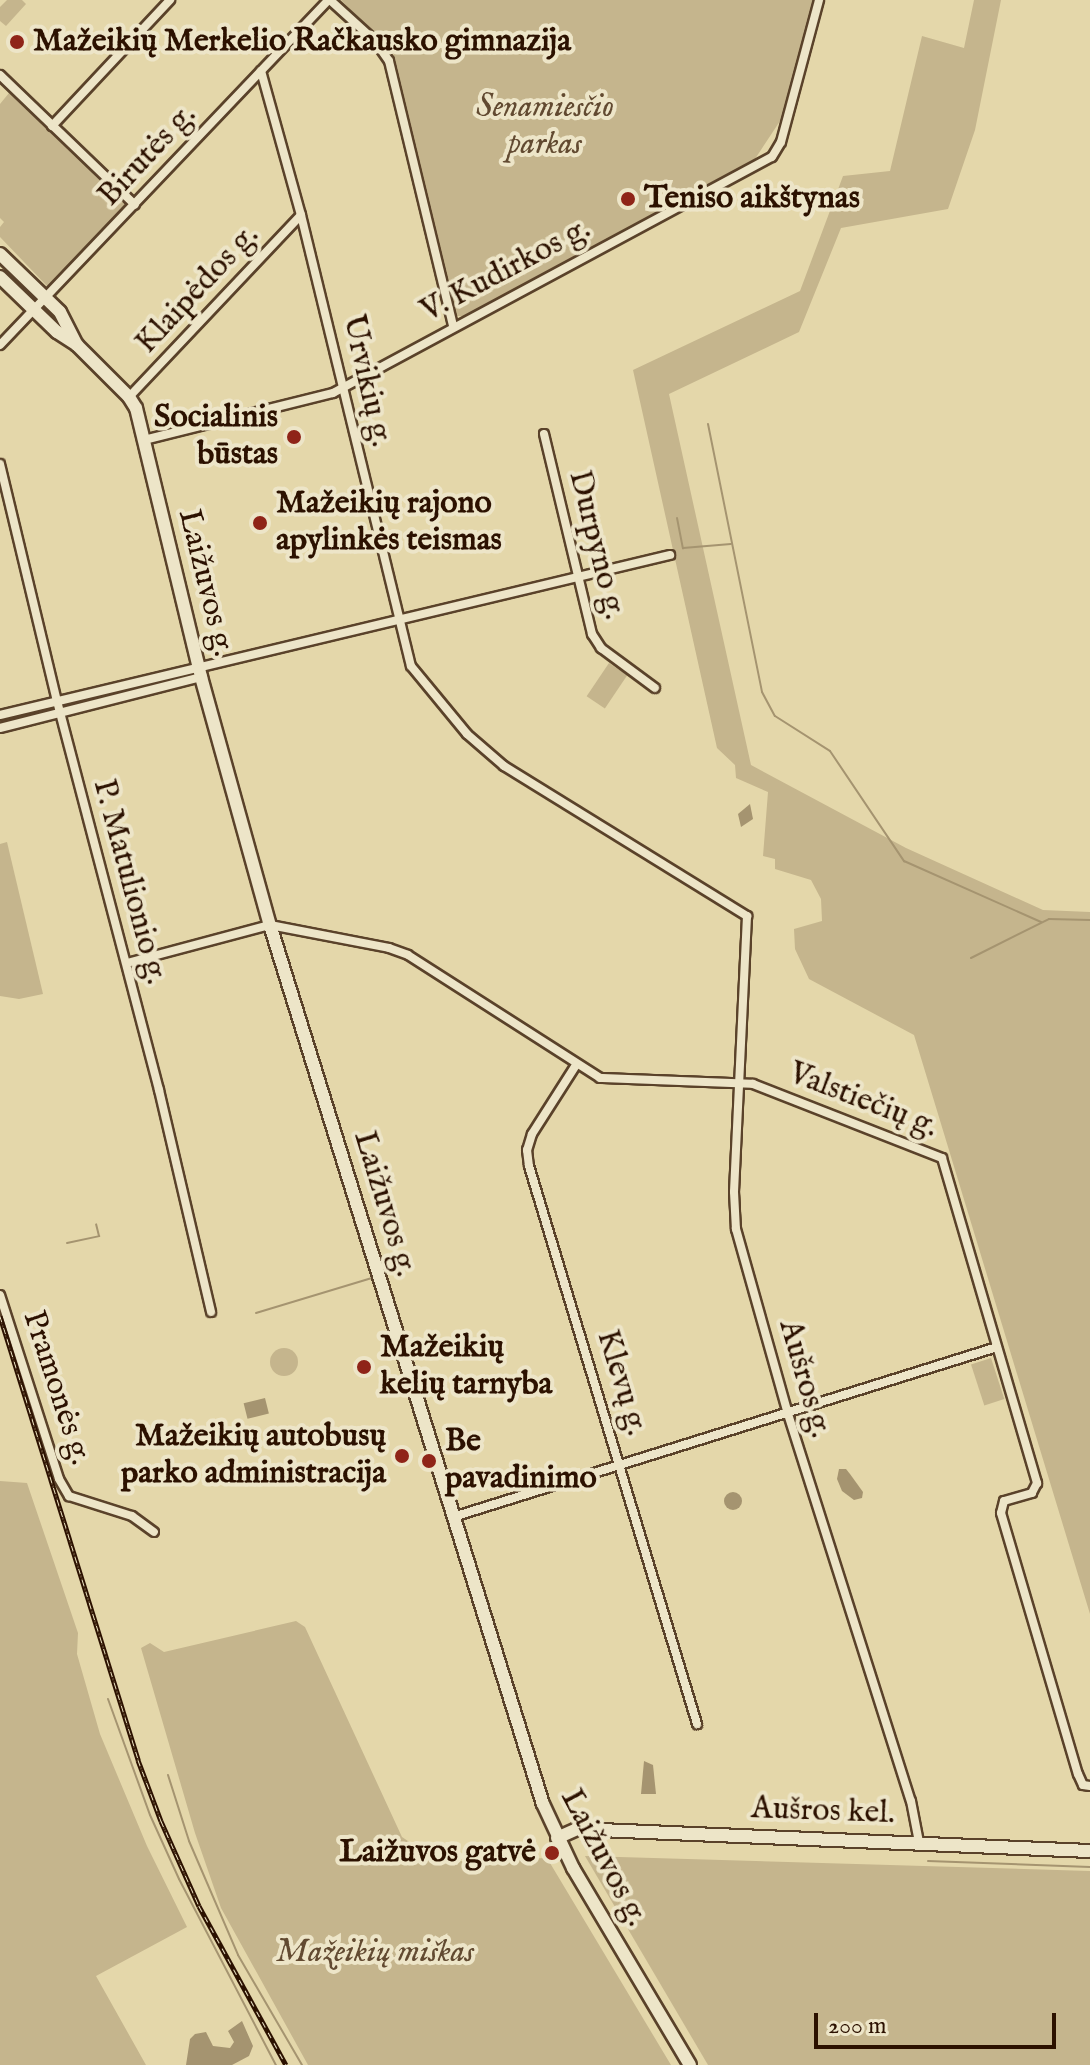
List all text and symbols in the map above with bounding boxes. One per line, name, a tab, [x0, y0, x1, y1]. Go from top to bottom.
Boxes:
place label: Mažeikių Merkelio Račkausko gimnazija	[33, 23, 571, 61]
marker: Mažeikių Merkelio Račkausko gimnazija	[8, 33, 26, 51]
park label: Senamiesčio parkas	[476, 90, 614, 165]
street label: Birutės g.	[91, 97, 205, 215]
place label: Teniso aikštynas	[644, 180, 860, 218]
marker: Teniso aikštynas	[619, 190, 637, 208]
street label: V. Kudirkos g.	[415, 210, 597, 332]
street label: Klaipėdos g.	[128, 217, 268, 363]
street label: Urvikių g.	[332, 311, 400, 451]
place label: Socialinis būstas	[154, 400, 278, 475]
marker: Socialinis būstas	[285, 428, 303, 446]
street label: Durpyno g.	[559, 467, 633, 623]
place label: Mažeikių rajono apylinkės teismas	[276, 486, 502, 561]
street label: Laižuvos g.	[168, 506, 242, 660]
marker: Mažeikių rajono apylinkės teismas	[251, 514, 269, 532]
street label: P. Matulionio g.	[83, 775, 175, 989]
street label: Valstiečių g.	[783, 1055, 943, 1147]
street label: Laižuvos g.	[344, 1127, 424, 1281]
street label: Pramonės g.	[13, 1306, 99, 1470]
street label: Aušros g.	[769, 1316, 839, 1442]
street label: Klevų g.	[587, 1326, 655, 1440]
place label: Mažeikių kelių tarnyba	[380, 1330, 552, 1405]
marker: Mažeikių kelių tarnyba	[355, 1358, 373, 1376]
place label: Mažeikių autobusų parko administracija	[121, 1419, 386, 1494]
place label: Be pavadinimo	[445, 1424, 597, 1499]
marker: Mažeikių autobusų parko administracija	[393, 1447, 411, 1465]
marker: Be pavadinimo	[420, 1452, 438, 1470]
street label: Laižuvos g.	[551, 1783, 655, 1933]
street label: Aušros kel.	[750, 1790, 896, 1834]
place label: Laižuvos gatvė	[339, 1834, 536, 1872]
marker: Laižuvos gatvė	[543, 1844, 561, 1862]
park label: Mažeikių miškas	[276, 1934, 474, 1972]
scale bar	[818, 1997, 1060, 2047]
text: 200 m	[828, 2011, 887, 2042]

